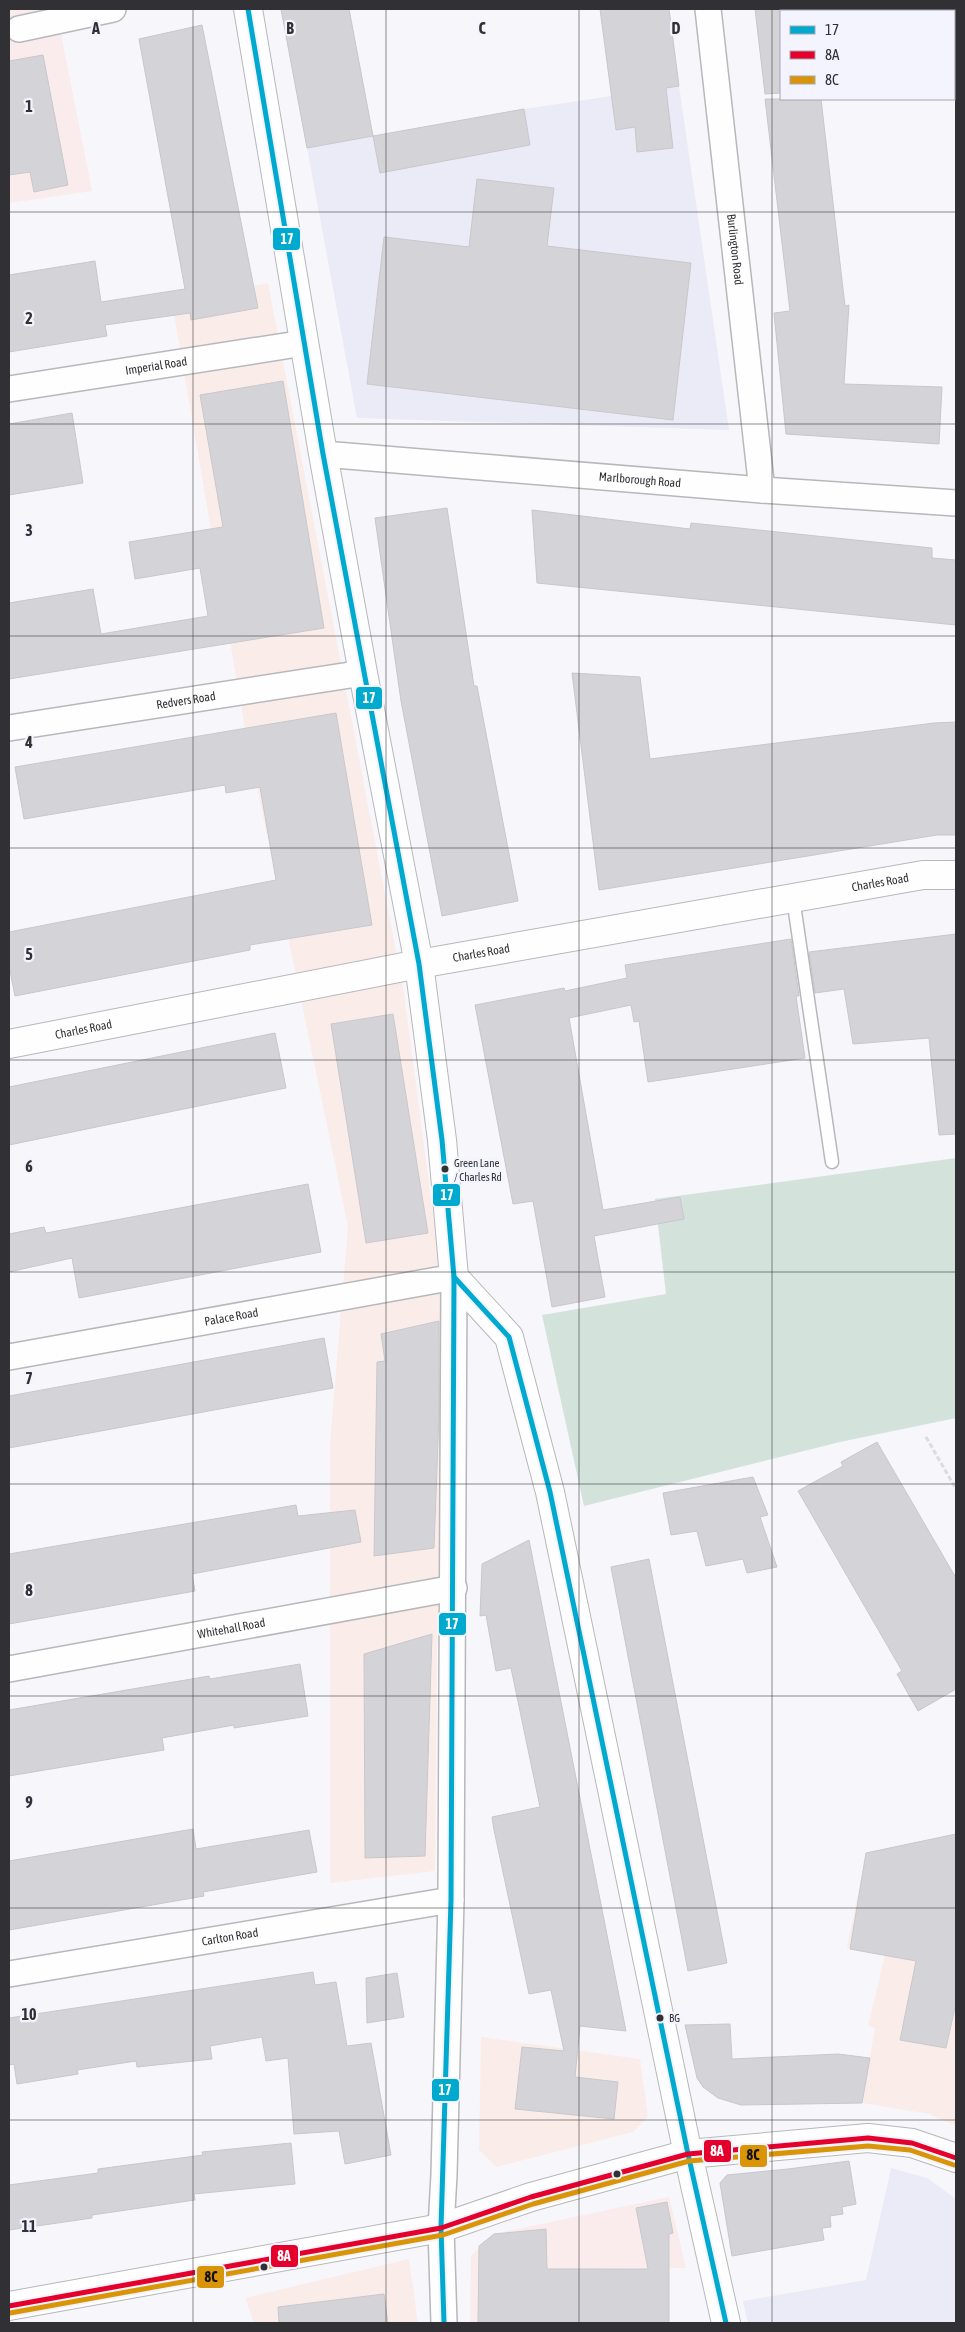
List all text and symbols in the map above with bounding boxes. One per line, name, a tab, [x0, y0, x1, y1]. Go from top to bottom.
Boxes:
legend	[780, 10, 955, 100]
text: A	[91, 19, 100, 37]
text: B	[286, 19, 294, 37]
text: C	[478, 19, 486, 37]
text: D	[672, 19, 681, 37]
text: 17	[825, 21, 839, 38]
text: 8A	[825, 46, 840, 63]
text: 8C	[825, 71, 839, 88]
text: 1	[25, 97, 33, 115]
street label: Burlington Road	[724, 213, 746, 286]
line badge: 17	[272, 227, 301, 251]
text: 17	[280, 231, 294, 247]
text: 2	[25, 309, 33, 327]
street label: Imperial Road	[124, 354, 188, 378]
street label: Marlborough Road	[598, 470, 682, 490]
text: 3	[25, 521, 33, 539]
line badge: 17	[355, 686, 383, 710]
street label: Redvers Road	[155, 689, 216, 712]
text: 17	[362, 690, 376, 706]
text: 4	[24, 733, 33, 751]
street label: Charles Road	[850, 871, 910, 894]
street label: Charles Road	[452, 941, 511, 965]
text: 5	[25, 945, 33, 963]
street label: Charles Road	[54, 1017, 113, 1042]
text: 6	[25, 1157, 33, 1175]
place label: Green Lane / Charles Rd	[454, 1157, 502, 1183]
marker: Green Lane / Charles Rd	[440, 1164, 450, 1174]
line badge: 17	[432, 1183, 461, 1207]
text: 17	[440, 1187, 454, 1203]
street label: Palace Road	[203, 1305, 260, 1329]
text: 7	[25, 1369, 33, 1387]
text: 8	[25, 1581, 33, 1599]
line badge: 17	[438, 1612, 467, 1636]
street label: Whitehall Road	[196, 1616, 266, 1642]
text: 17	[445, 1616, 459, 1632]
text: 9	[25, 1793, 33, 1811]
street label: Carlton Road	[201, 1925, 259, 1949]
text: 10	[21, 2005, 37, 2023]
place label: BG	[669, 2012, 680, 2024]
marker: BG	[655, 2013, 665, 2023]
line badge: 17	[431, 2078, 460, 2102]
text: 17	[438, 2082, 452, 2098]
line badge: 8A	[703, 2139, 732, 2163]
text: 8A	[710, 2143, 724, 2159]
line badge: 8C	[739, 2144, 768, 2168]
text: 8C	[747, 2147, 760, 2163]
unlabelled marker	[612, 2169, 622, 2179]
text: 11	[21, 2217, 37, 2235]
line badge: 8A	[270, 2244, 299, 2268]
text: 8A	[277, 2248, 291, 2264]
unlabelled marker	[259, 2262, 269, 2272]
line badge: 8C	[196, 2265, 225, 2289]
text: 8C	[205, 2269, 218, 2285]

